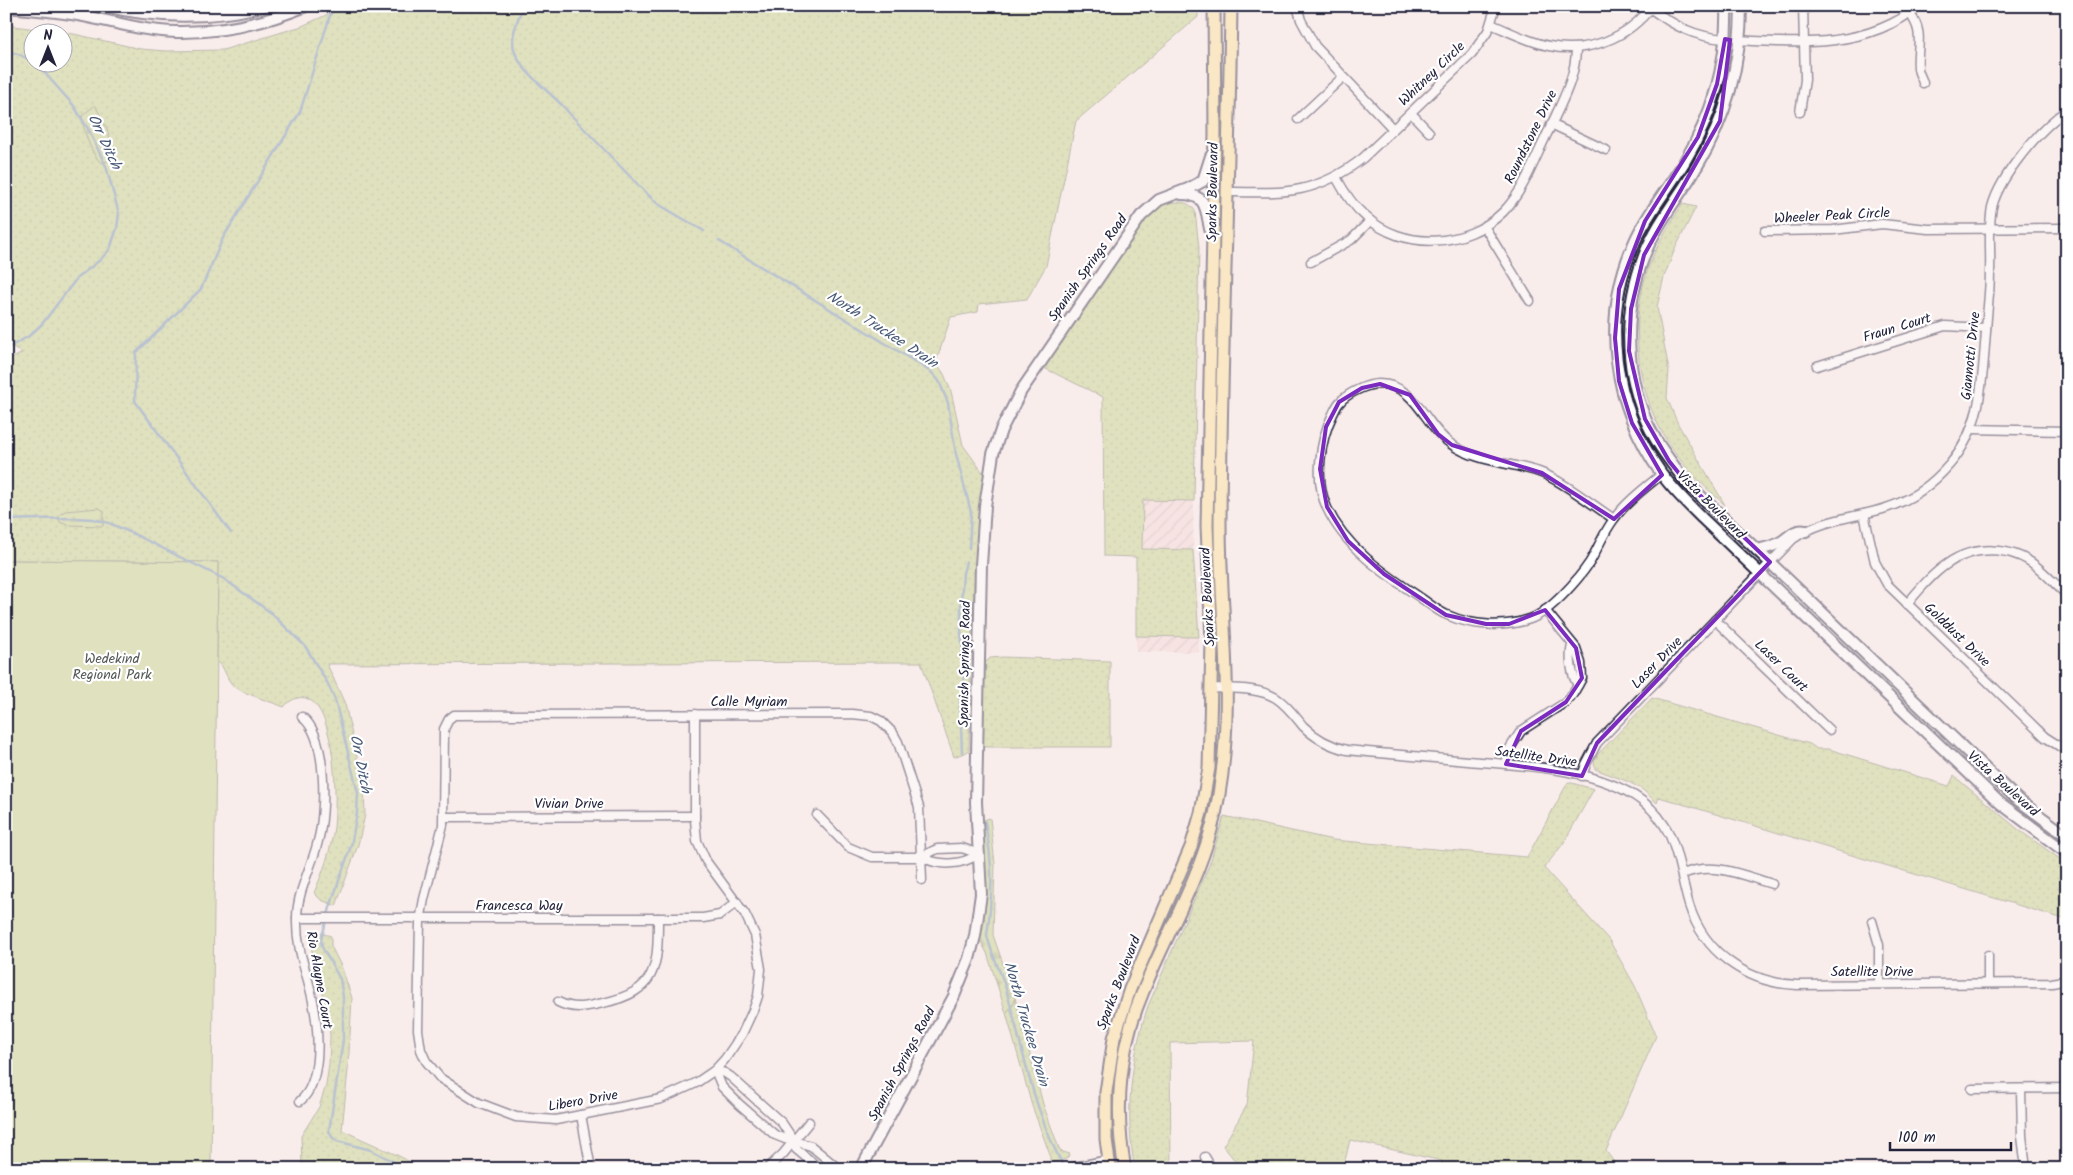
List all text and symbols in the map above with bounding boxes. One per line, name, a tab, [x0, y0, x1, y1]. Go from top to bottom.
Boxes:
north arrow	[22, 22, 72, 72]
text: N	[44, 25, 53, 47]
street label: Whitney Circle	[1394, 36, 1471, 112]
street label: Roundstone Drive	[1499, 86, 1564, 188]
water label: Orr Ditch	[81, 110, 128, 176]
street label: Sparks Boulevard	[1201, 141, 1225, 242]
street label: Wheeler Peak Circle	[1774, 202, 1891, 230]
street label: Spanish Springs Road	[1043, 209, 1134, 326]
water label: North Truckee Drain	[822, 285, 943, 376]
street label: Fraun Court	[1860, 307, 1934, 349]
street label: Giannotti Drive	[1955, 310, 1987, 401]
street label: Vista Boulevard	[1671, 465, 1751, 545]
street label: Sparks Boulevard	[1194, 546, 1222, 647]
street label: Golddust Drive	[1919, 597, 1996, 673]
street label: Spanish Springs Road	[953, 600, 977, 727]
street label: Laser Drive	[1626, 631, 1688, 694]
street label: Laser Court	[1749, 634, 1814, 698]
park label: Wedekind Regional Park	[72, 648, 152, 686]
street label: Calle Myriam	[710, 691, 788, 713]
water label: Orr Ditch	[343, 733, 378, 797]
street label: Satellite Drive	[1494, 740, 1579, 774]
street label: Vista Boulevard	[1962, 746, 2045, 823]
street label: Vivian Drive	[535, 793, 604, 815]
street label: Francesca Way	[476, 895, 563, 917]
street label: Rio Alayne Court	[300, 929, 339, 1031]
street label: Sparks Boulevard	[1091, 932, 1147, 1033]
water label: North Truckee Drain	[997, 959, 1056, 1090]
street label: Satellite Drive	[1831, 961, 1914, 983]
street label: Spanish Springs Road	[863, 1002, 942, 1125]
street label: Libero Drive	[546, 1084, 620, 1118]
scale bar	[1890, 1120, 2012, 1152]
text: 100 m	[1898, 1126, 1936, 1150]

